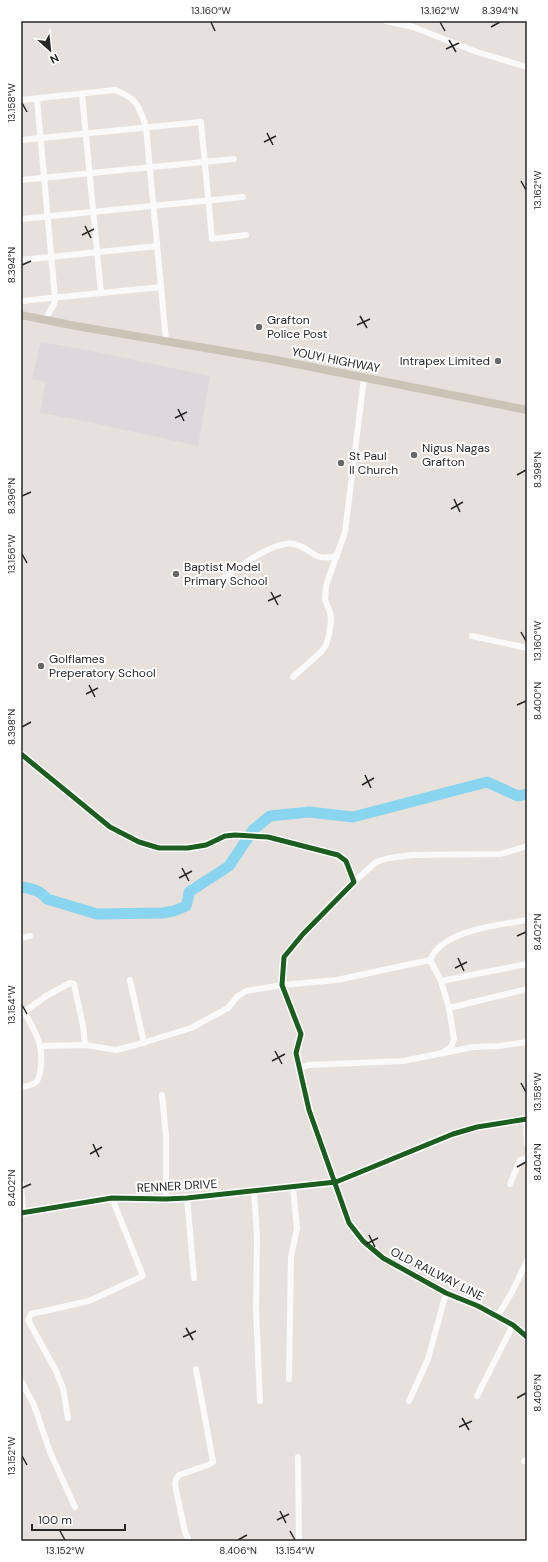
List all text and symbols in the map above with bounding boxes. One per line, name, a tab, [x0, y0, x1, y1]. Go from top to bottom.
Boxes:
text: 13.160°W	[191, 4, 231, 17]
text: 13.162°W	[421, 4, 460, 17]
text: 8.394°N	[482, 4, 518, 17]
north arrow	[30, 30, 70, 70]
text: N	[48, 51, 61, 67]
text: 13.158°W	[5, 83, 18, 123]
text: 13.162°W	[531, 170, 544, 209]
text: 8.394°N	[5, 247, 18, 283]
place label: Grafton Police Post	[267, 312, 328, 342]
marker: Grafton Police Post	[254, 322, 264, 332]
street label: YOUYI HIGHWAY	[291, 344, 382, 376]
place label: Intrapex Limited	[400, 353, 490, 369]
marker: Intrapex Limited	[493, 356, 503, 366]
place label: Nigus Nagas Grafton	[422, 440, 490, 470]
place label: St Paul II Church	[349, 448, 398, 478]
marker: Nigus Nagas Grafton	[409, 450, 419, 460]
text: 8.398°N	[531, 452, 544, 488]
marker: St Paul II Church	[336, 458, 346, 468]
text: 8.396°N	[5, 478, 18, 514]
text: 13.156°W	[5, 534, 18, 574]
place label: Baptist Model Primary School	[184, 559, 267, 589]
marker: Baptist Model Primary School	[171, 569, 181, 579]
text: 13.160°W	[531, 621, 544, 661]
place label: Golflames Preperatory School	[49, 651, 156, 681]
marker: Golflames Preperatory School	[36, 661, 46, 671]
text: 8.400°N	[531, 682, 544, 720]
text: 8.398°N	[5, 709, 18, 745]
text: 8.402°N	[531, 913, 544, 950]
text: 13.154°W	[5, 985, 18, 1025]
text: 13.158°W	[531, 1072, 544, 1112]
text: 8.404°N	[531, 1143, 544, 1181]
text: 8.402°N	[5, 1169, 18, 1206]
street label: RENNER DRIVE	[136, 1176, 218, 1196]
street label: OLD RAILWAY LINE	[388, 1244, 487, 1305]
text: 8.406°N	[531, 1374, 544, 1412]
text: 13.152°W	[5, 1436, 18, 1475]
scale bar	[32, 1506, 125, 1532]
text: 100 m	[38, 1512, 72, 1528]
text: 13.152°W	[46, 1544, 85, 1557]
text: 8.406°N	[219, 1544, 257, 1557]
text: 13.154°W	[275, 1544, 315, 1557]

